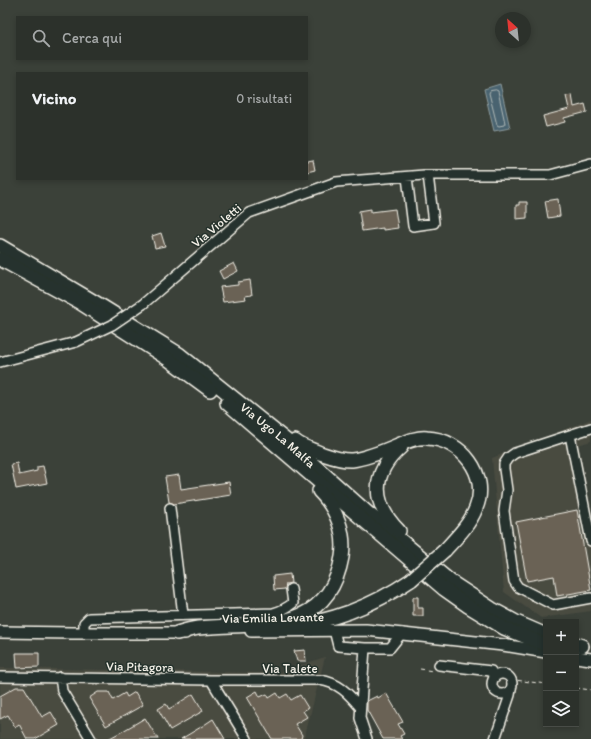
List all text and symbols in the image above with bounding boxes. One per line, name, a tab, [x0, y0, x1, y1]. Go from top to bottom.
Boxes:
north arrow	[495, 12, 531, 48]
search box	[16, 16, 308, 60]
icon: search	[30, 27, 52, 49]
text: Cerca qui	[62, 29, 122, 47]
text: Vicino	[32, 88, 76, 108]
text: 0 risultati	[236, 91, 292, 106]
street label: Via Violetti	[188, 200, 244, 251]
street label: Via Ugo La Malfa	[237, 399, 319, 471]
street label: Via Emilia Levante	[222, 609, 324, 626]
map controls	[543, 619, 579, 727]
button: +	[543, 619, 579, 655]
button: −	[543, 655, 579, 691]
street label: Via Pitagora	[106, 658, 174, 675]
street label: Via Talete	[262, 661, 318, 676]
button: layers	[543, 691, 579, 727]

